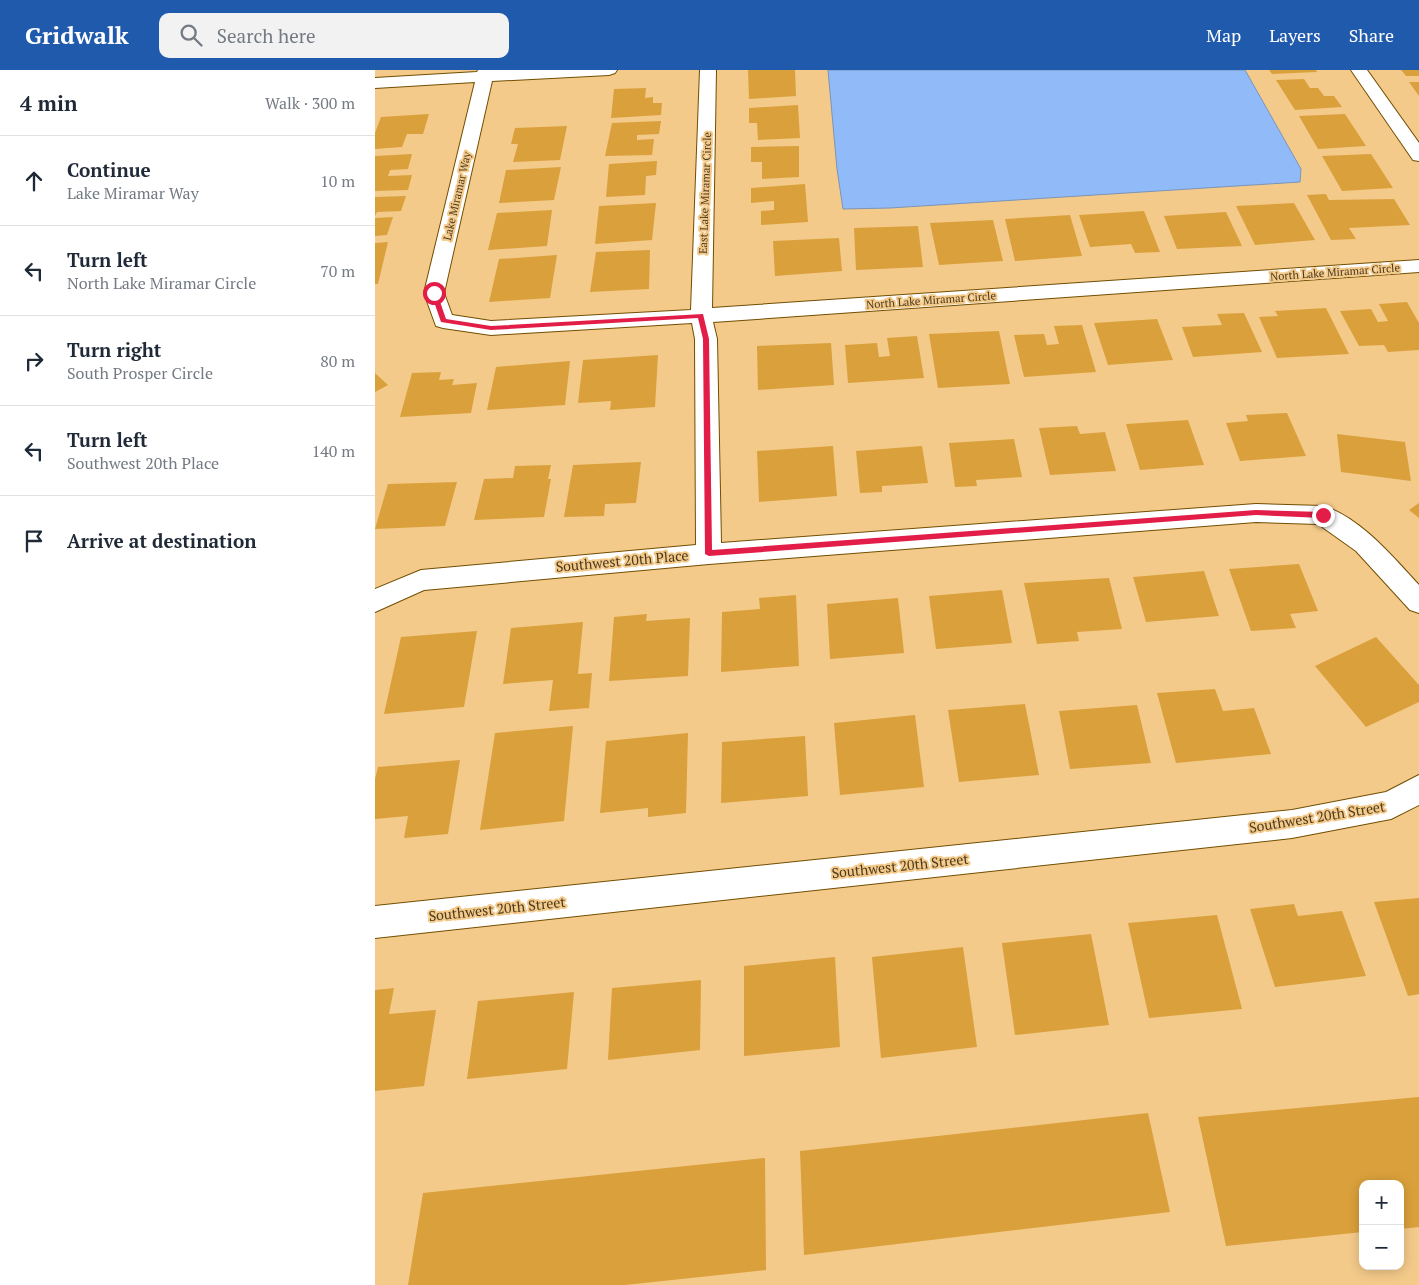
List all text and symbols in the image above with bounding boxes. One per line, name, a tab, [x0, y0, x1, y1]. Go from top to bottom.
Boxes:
search box	[159, 13, 509, 58]
text: Gridwalk	[25, 19, 129, 51]
icon: search	[177, 21, 205, 49]
text: Search here	[217, 23, 316, 48]
text: Map	[1206, 23, 1241, 47]
text: Layers	[1269, 23, 1321, 47]
text: Share	[1349, 23, 1394, 47]
text: 4 min	[20, 89, 77, 117]
text: Walk · 300 m	[265, 92, 355, 114]
street label: East Lake Miramar Circle	[696, 131, 714, 254]
street label: Lake Miramar Way	[440, 150, 474, 242]
text: Continue	[67, 157, 151, 182]
icon: ahead	[20, 167, 48, 195]
text: 10 m	[320, 170, 355, 192]
text: Lake Miramar Way	[67, 182, 199, 204]
text: Turn left	[67, 247, 148, 272]
icon: left	[20, 257, 48, 285]
text: 70 m	[320, 260, 355, 282]
street label: North Lake Miramar Circle	[1270, 260, 1401, 284]
text: North Lake Miramar Circle	[67, 272, 256, 294]
route start	[423, 282, 446, 305]
street label: North Lake Miramar Circle	[866, 288, 997, 312]
text: Turn right	[67, 337, 161, 362]
icon: right	[20, 347, 48, 375]
text: 80 m	[320, 350, 355, 372]
text: South Prosper Circle	[67, 362, 213, 384]
text: Turn left	[67, 427, 148, 452]
icon: left	[20, 437, 48, 465]
text: 140 m	[312, 440, 355, 462]
text: Southwest 20th Place	[67, 452, 219, 474]
route end	[1312, 504, 1335, 527]
icon: arrive	[20, 527, 48, 555]
text: Arrive at destination	[67, 528, 256, 553]
street label: Southwest 20th Place	[555, 545, 689, 576]
street label: Southwest 20th Street	[1248, 796, 1387, 837]
street label: Southwest 20th Street	[831, 849, 970, 882]
street label: Southwest 20th Street	[428, 892, 567, 925]
map controls	[1359, 1180, 1404, 1270]
button: +	[1359, 1180, 1404, 1225]
button: −	[1359, 1225, 1404, 1270]

